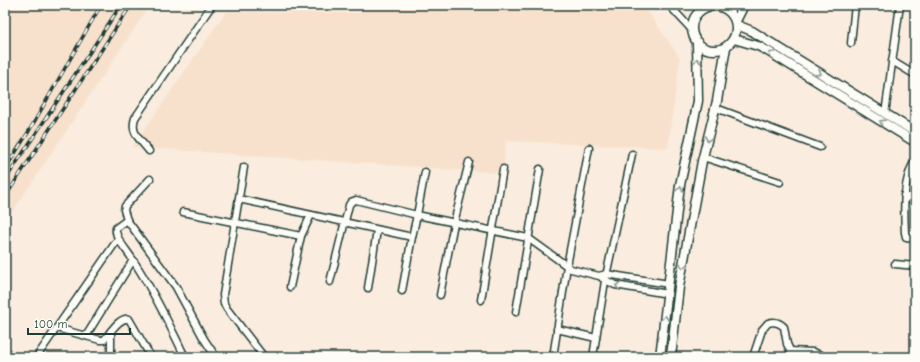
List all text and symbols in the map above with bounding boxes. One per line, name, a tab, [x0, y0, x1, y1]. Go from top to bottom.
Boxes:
one-way arrow	[768, 51, 775, 58]
one-way arrow	[693, 58, 701, 64]
one-way arrow	[815, 68, 822, 76]
one-way arrow	[879, 119, 886, 126]
one-way arrow	[704, 136, 712, 142]
one-way arrow	[675, 186, 684, 192]
one-way arrow	[679, 263, 688, 269]
one-way arrow	[615, 282, 622, 290]
scale bar	[28, 310, 130, 336]
one-way arrow	[660, 315, 669, 321]
text: 100 m	[34, 317, 67, 331]

